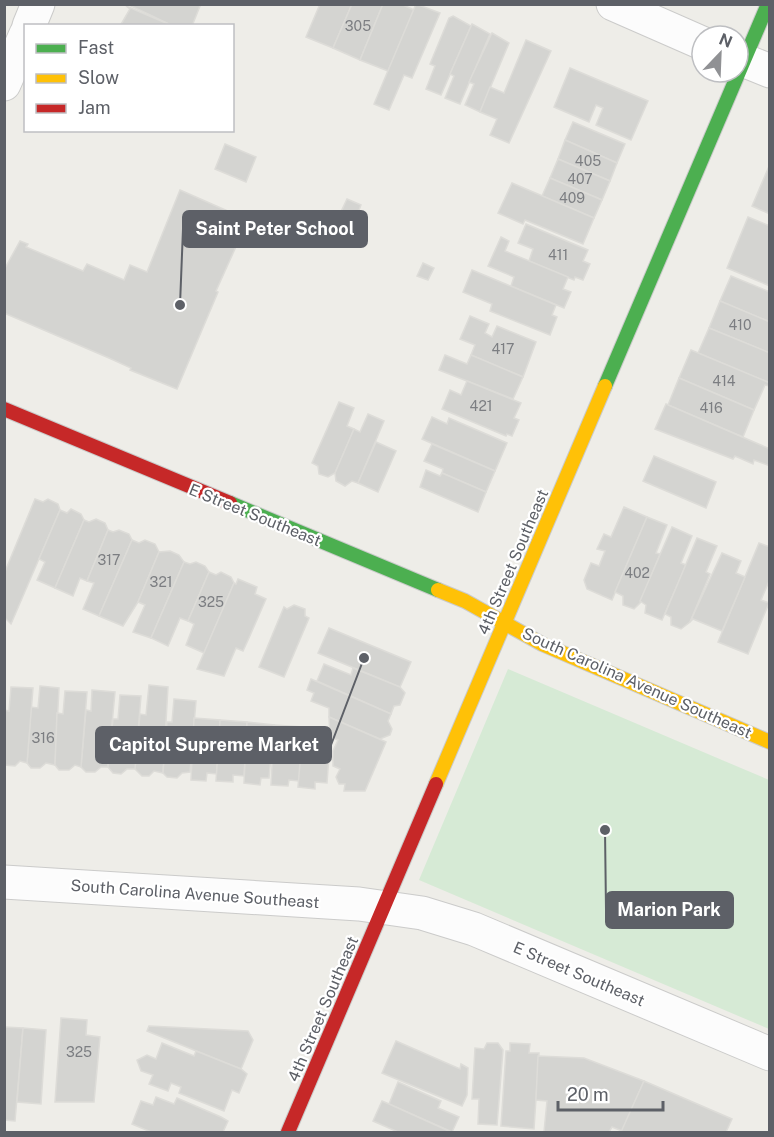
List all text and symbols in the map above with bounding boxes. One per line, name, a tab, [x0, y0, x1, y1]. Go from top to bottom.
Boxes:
house number: 305	[345, 18, 371, 34]
legend	[24, 24, 234, 132]
north arrow	[690, 24, 750, 84]
text: N	[716, 29, 735, 52]
text: Fast	[78, 37, 114, 58]
text: Slow	[78, 67, 119, 88]
text: Jam	[78, 97, 111, 118]
house number: 405	[575, 153, 601, 169]
house number: 407	[567, 171, 593, 187]
house number: 409	[559, 190, 585, 206]
callout: Saint Peter School	[183, 211, 367, 247]
text: Saint Peter School	[195, 218, 355, 239]
house number: 411	[548, 247, 568, 263]
house number: 410	[728, 317, 752, 333]
house number: 417	[492, 341, 514, 357]
house number: 414	[712, 373, 736, 389]
house number: 421	[470, 398, 492, 414]
house number: 416	[699, 400, 723, 416]
street label: E Street Southeast	[186, 480, 324, 550]
street label: 4th Street Southeast	[474, 486, 552, 638]
house number: 317	[98, 552, 120, 568]
house number: 402	[624, 565, 650, 581]
house number: 321	[150, 574, 172, 590]
house number: 325	[198, 594, 224, 610]
street label: South Carolina Avenue Southeast	[519, 624, 755, 742]
callout: Capitol Supreme Market	[96, 727, 331, 763]
house number: 316	[31, 730, 55, 746]
text: Capitol Supreme Market	[109, 734, 319, 755]
street label: South Carolina Avenue Southeast	[70, 876, 320, 912]
callout: Marion Park	[606, 892, 733, 928]
text: Marion Park	[617, 899, 721, 920]
street label: 4th Street Southeast	[284, 933, 362, 1085]
street label: E Street Southeast	[510, 938, 648, 1010]
house number: 325	[66, 1044, 92, 1060]
scale bar	[558, 1074, 663, 1112]
text: 20 m	[567, 1084, 609, 1105]

